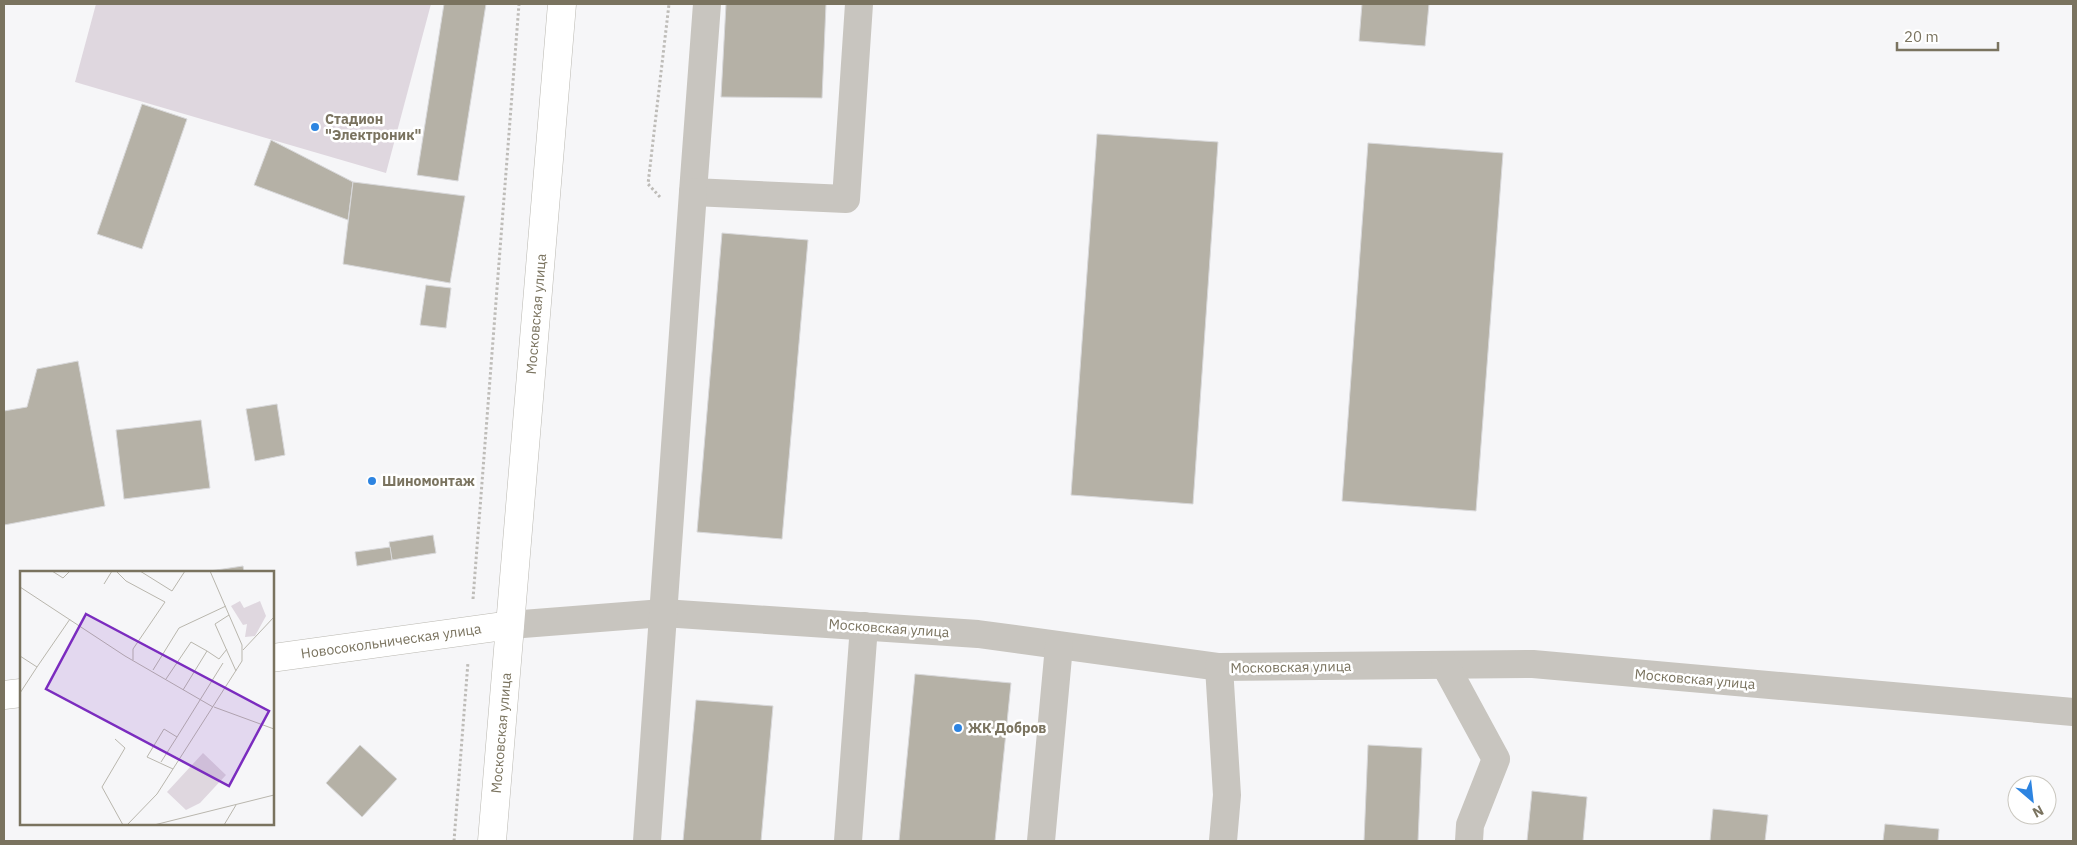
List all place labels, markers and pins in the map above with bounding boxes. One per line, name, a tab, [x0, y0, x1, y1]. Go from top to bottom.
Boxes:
place label: Стадион "Электроник"	[325, 110, 421, 144]
marker: Стадион "Электроник"	[309, 121, 321, 133]
place label: Шиномонтаж	[382, 472, 475, 490]
marker: Шиномонтаж	[366, 475, 378, 487]
place label: ЖК Добров	[968, 719, 1046, 737]
marker: ЖК Добров	[952, 722, 964, 734]

